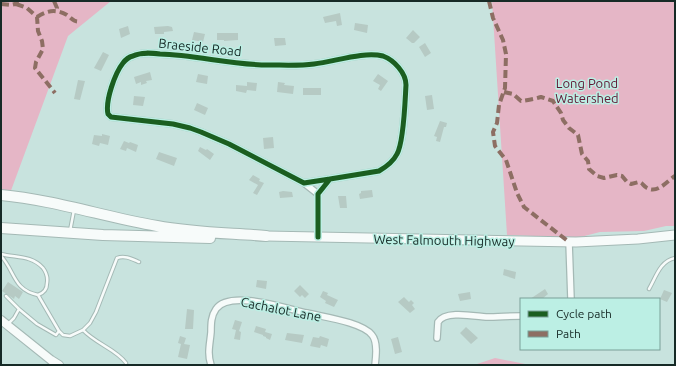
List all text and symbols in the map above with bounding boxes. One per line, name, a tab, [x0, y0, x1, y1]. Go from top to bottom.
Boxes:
street label: Braeside Road	[158, 36, 242, 58]
park label: Long Pond Watershed	[555, 76, 619, 105]
street label: West Falmouth Highway	[373, 232, 515, 248]
street label: Cachalot Lane	[240, 294, 322, 324]
legend	[520, 298, 660, 350]
text: Cycle path	[556, 307, 612, 320]
text: Path	[556, 327, 581, 340]

